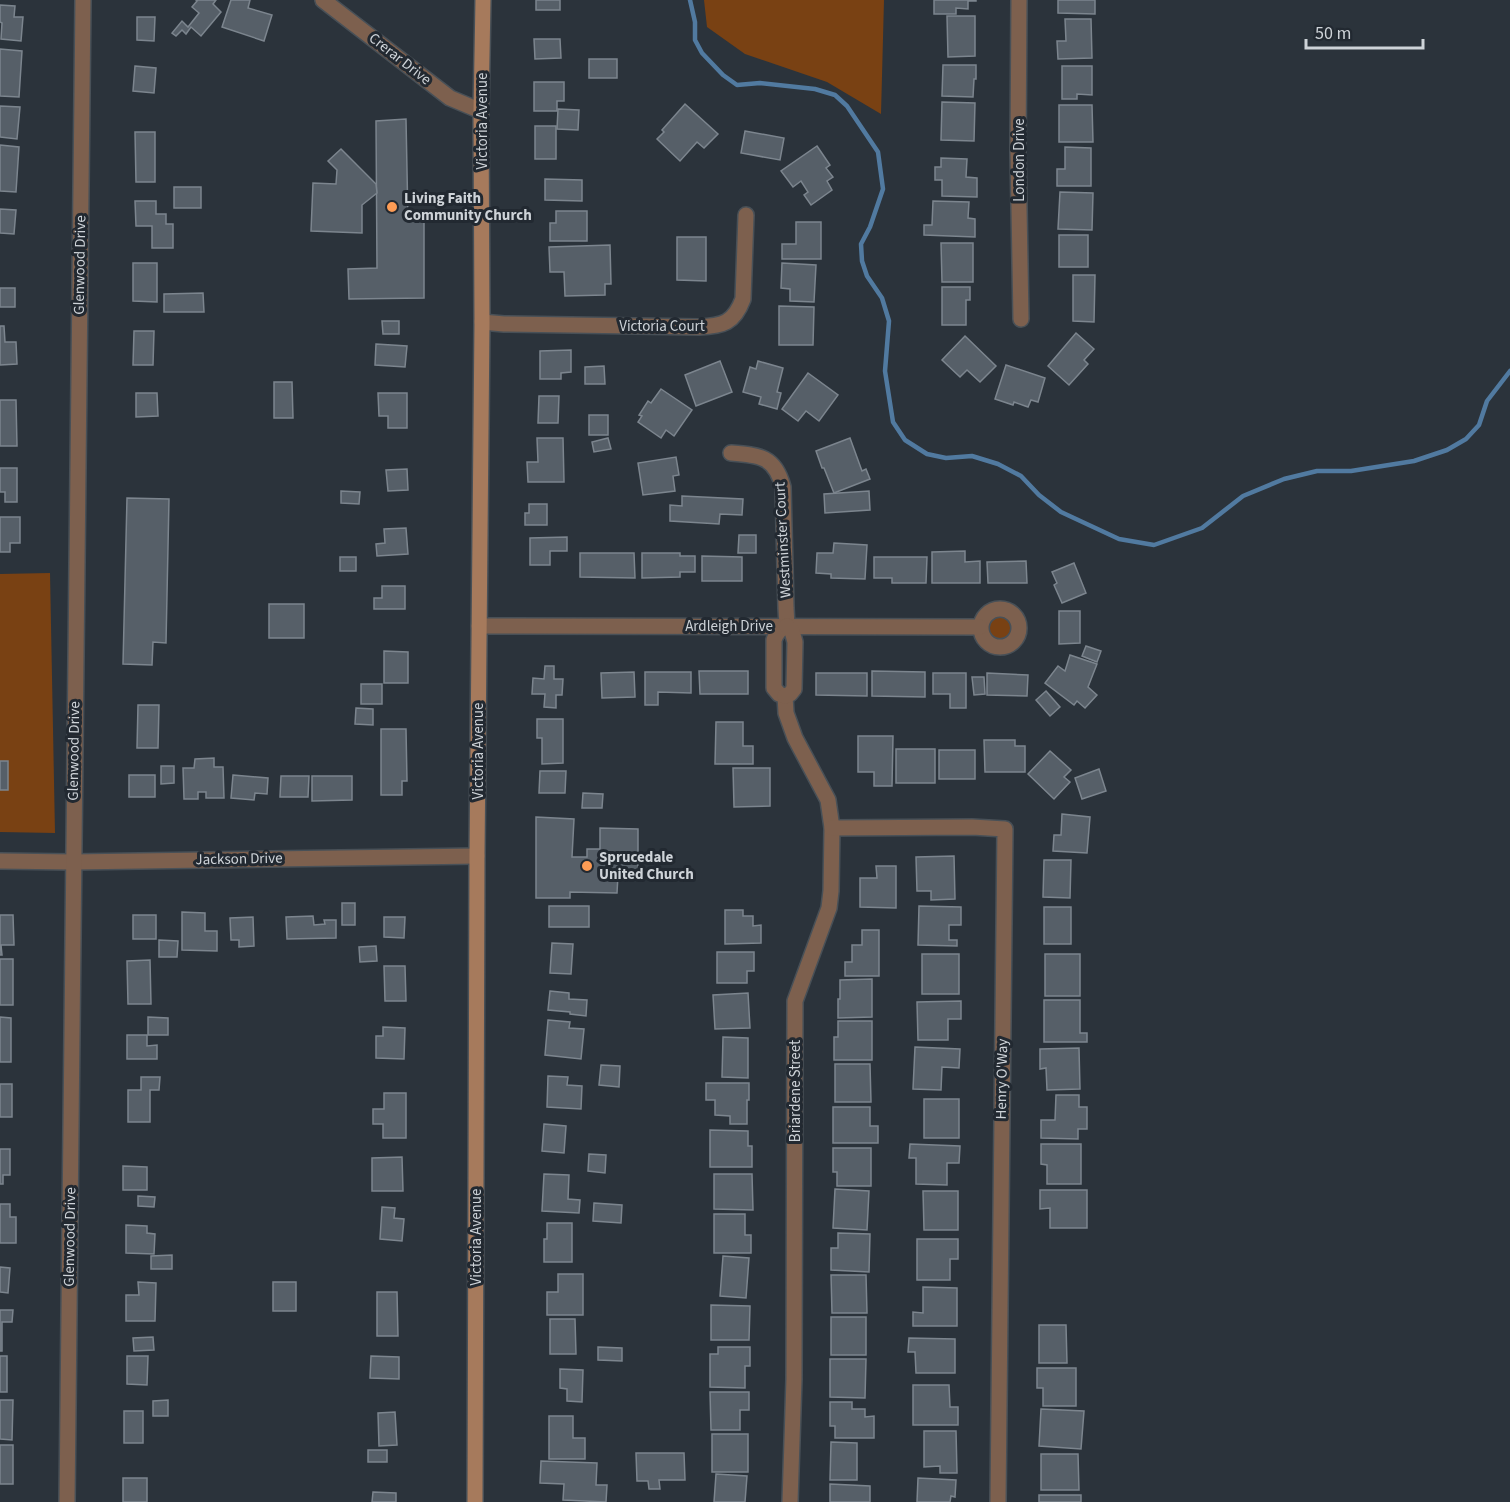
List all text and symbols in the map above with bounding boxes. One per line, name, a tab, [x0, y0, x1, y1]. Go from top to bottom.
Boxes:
scale bar	[1306, 12, 1423, 50]
text: 50 m	[1315, 21, 1351, 46]
street label: Crerar Drive	[364, 28, 436, 90]
street label: Victoria Avenue	[472, 73, 493, 169]
street label: London Drive	[1009, 118, 1030, 202]
place label: Living Faith Community Church	[404, 188, 532, 226]
marker: Living Faith Community Church	[385, 200, 399, 214]
street label: Glenwood Drive	[69, 215, 91, 315]
street label: Victoria Court	[619, 316, 705, 337]
street label: Westminster Court	[769, 481, 797, 599]
street label: Ardleigh Drive	[685, 616, 773, 637]
street label: Glenwood Drive	[63, 701, 85, 801]
street label: Victoria Avenue	[468, 703, 489, 799]
place label: Sprucedale United Church	[599, 847, 694, 885]
street label: Jackson Drive	[195, 848, 283, 870]
marker: Sprucedale United Church	[580, 859, 594, 873]
street label: Henry O'Way	[991, 1038, 1013, 1120]
street label: Briardene Street	[785, 1040, 806, 1142]
street label: Glenwood Drive	[59, 1187, 81, 1287]
street label: Victoria Avenue	[466, 1189, 487, 1285]

